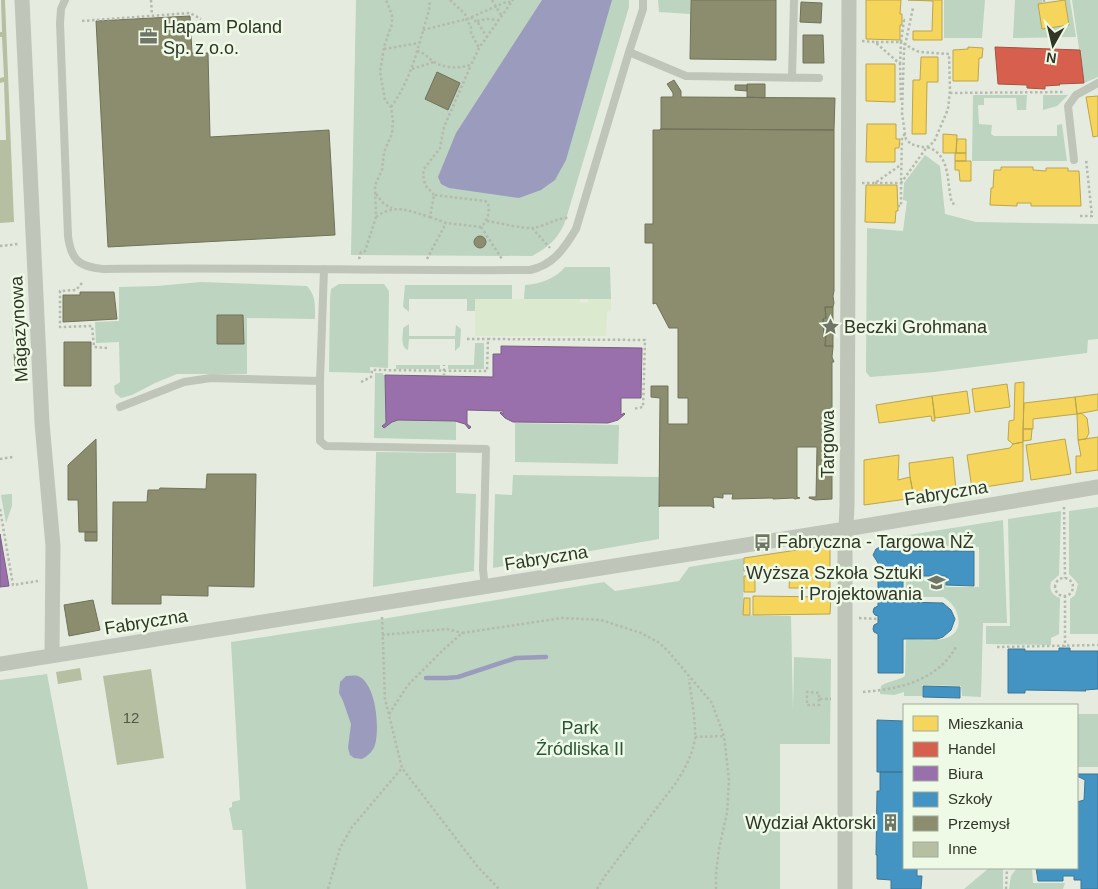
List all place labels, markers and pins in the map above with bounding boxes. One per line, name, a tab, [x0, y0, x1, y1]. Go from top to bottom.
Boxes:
place label: Hapam Poland Sp. z o.o.	[163, 17, 282, 58]
office icon: Hapam Poland Sp. z o.o.	[139, 27, 159, 47]
place icon: Beczki Grohmana	[820, 317, 840, 337]
place label: Beczki Grohmana	[844, 317, 988, 337]
bus stop icon: Fabryczna - Targowa NŻ	[753, 532, 773, 552]
place label: Fabryczna - Targowa NŻ	[777, 532, 974, 552]
place label: Wyższa Szkoła Sztuki i Projektowania	[746, 563, 923, 604]
school or university icon: Wyższa Szkoła Sztuki i Projektowania	[926, 573, 946, 593]
place label: Wydział Aktorski	[745, 813, 876, 833]
building icon: Wydział Aktorski	[880, 813, 900, 833]

